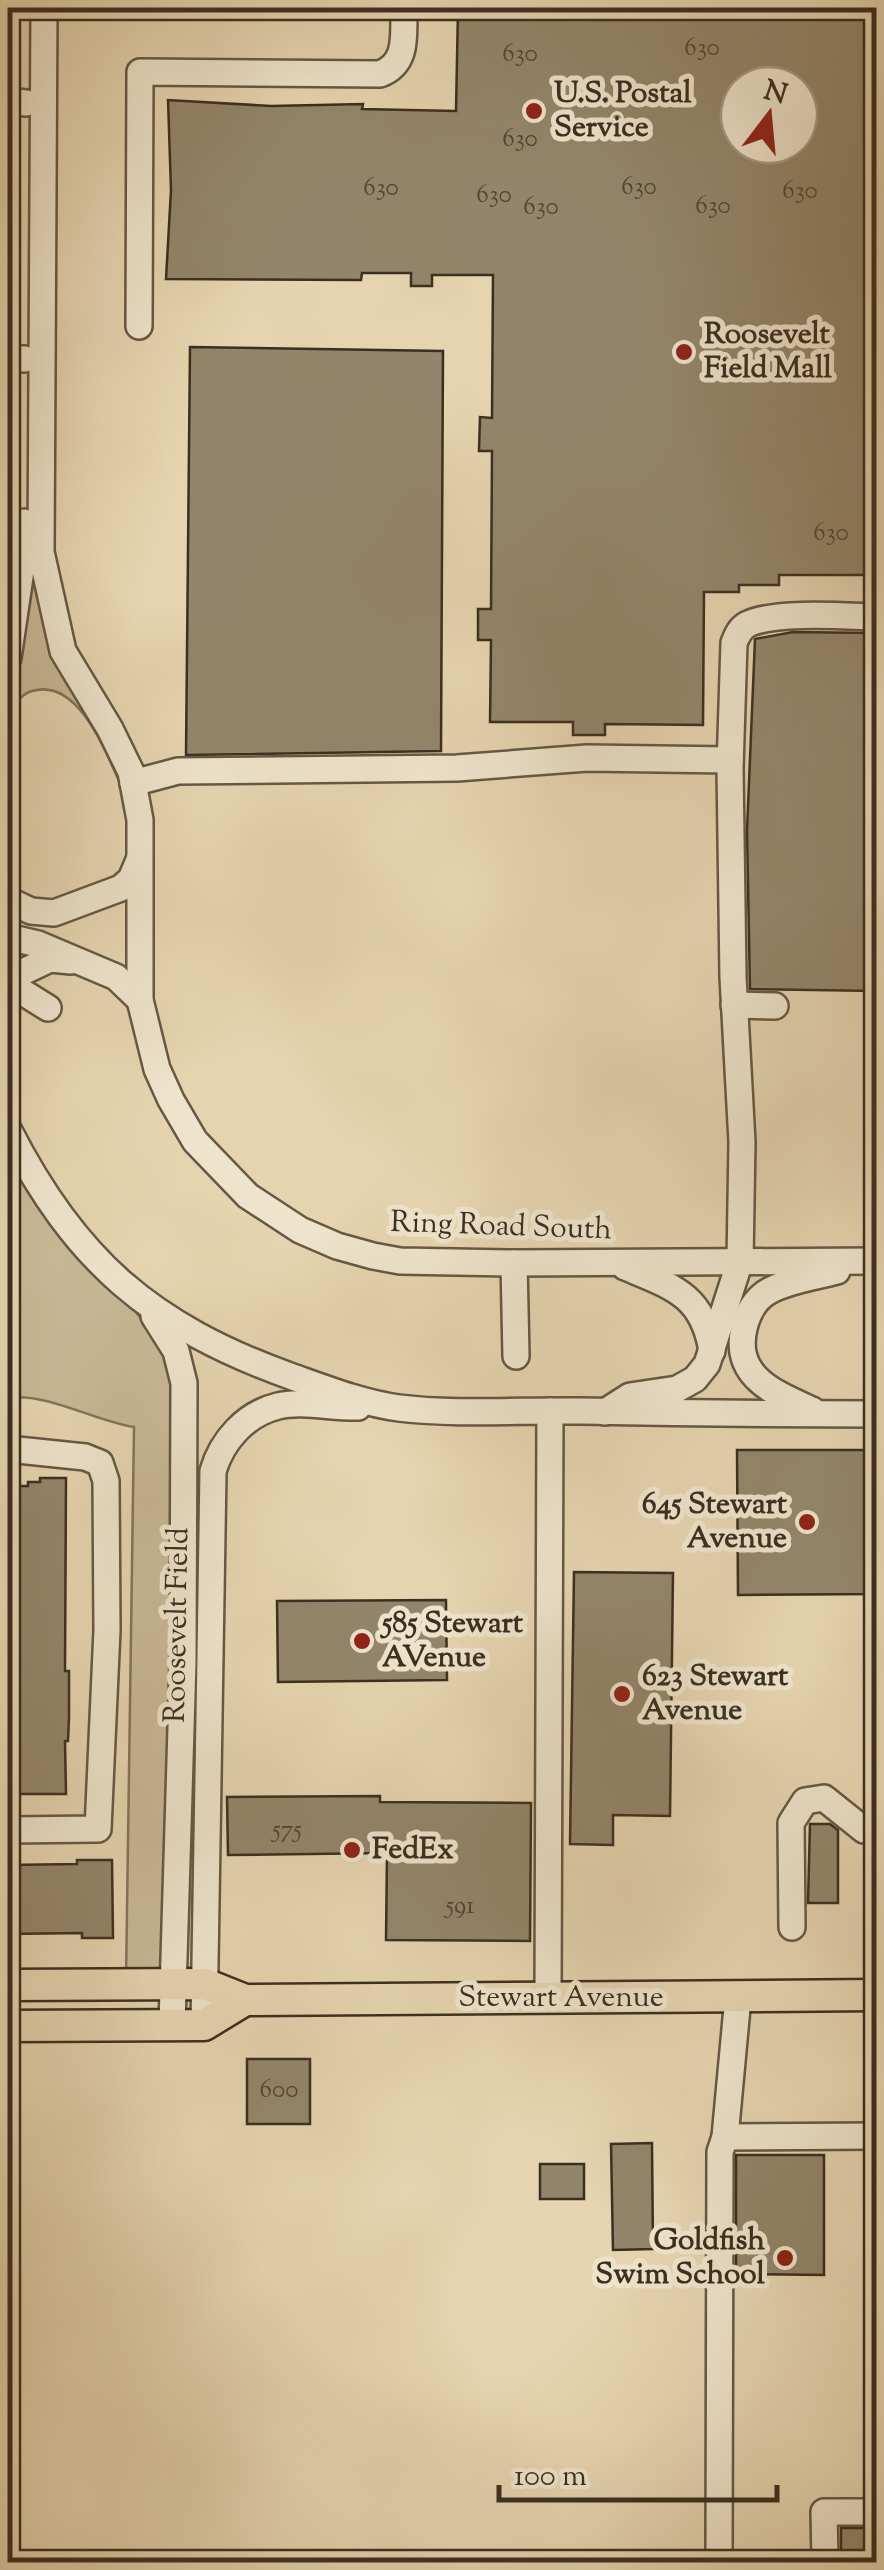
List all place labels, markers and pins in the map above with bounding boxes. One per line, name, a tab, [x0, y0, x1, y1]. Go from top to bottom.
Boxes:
place label: U.S. Postal Service	[554, 73, 692, 150]
marker: U.S. Postal Service	[523, 100, 545, 122]
place label: Roosevelt Field Mall	[704, 314, 833, 391]
marker: Roosevelt Field Mall	[673, 341, 695, 363]
place label: 645 Stewart Avenue	[642, 1484, 788, 1561]
marker: 645 Stewart Avenue	[796, 1511, 818, 1533]
place label: 585 Stewart AVenue	[380, 1603, 524, 1680]
marker: 585 Stewart AVenue	[351, 1630, 373, 1652]
place label: 623 Stewart Avenue	[642, 1656, 789, 1733]
marker: 623 Stewart Avenue	[611, 1683, 633, 1705]
place label: FedEx	[372, 1829, 454, 1872]
marker: FedEx	[341, 1839, 363, 1861]
place label: Goldfish Swim School	[595, 2220, 766, 2297]
marker: Goldfish Swim School	[774, 2247, 796, 2269]

